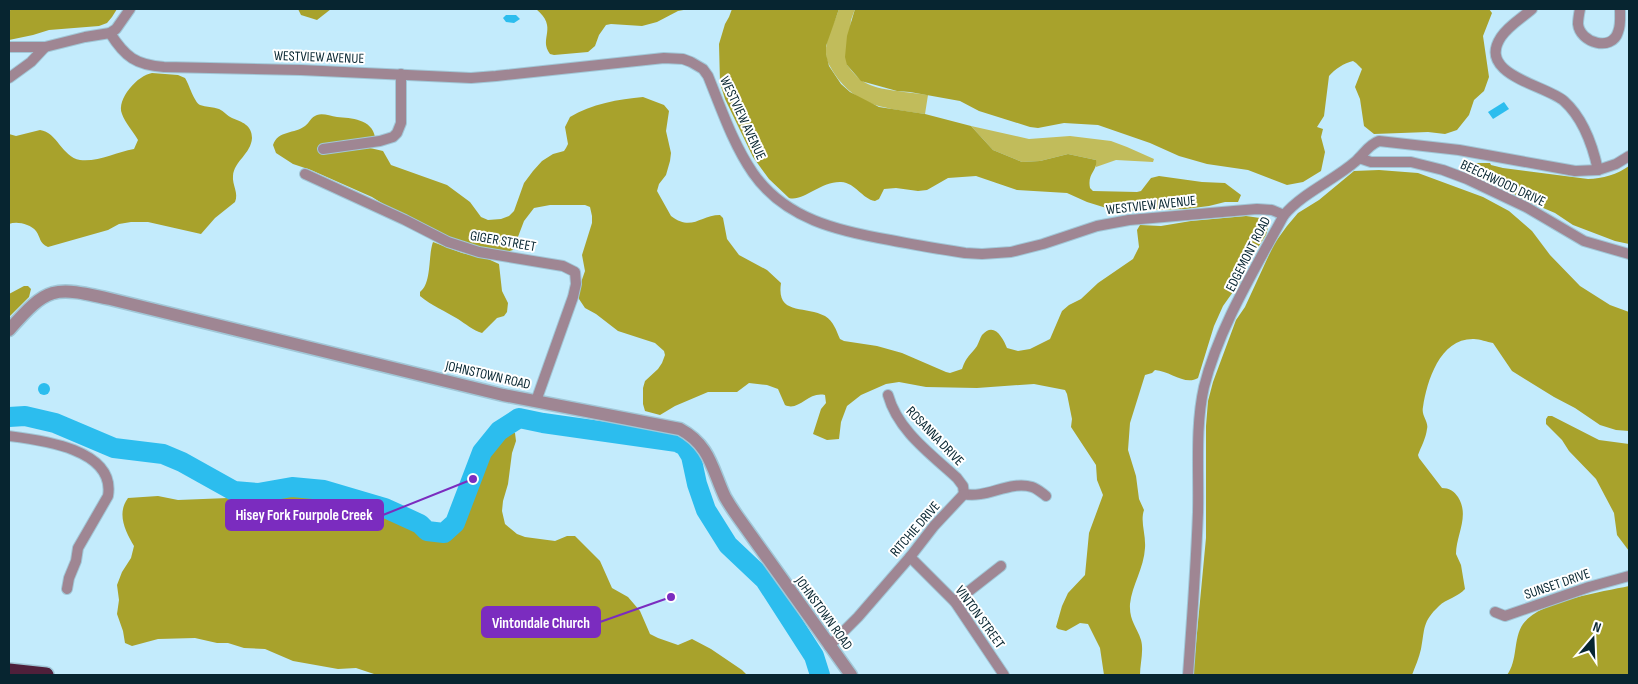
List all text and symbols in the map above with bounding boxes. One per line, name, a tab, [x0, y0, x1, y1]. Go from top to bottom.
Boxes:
street label: WESTVIEW AVENUE	[274, 47, 365, 67]
street label: WESTVIEW AVENUE	[716, 74, 770, 163]
street label: BEECHWOOD DRIVE	[1458, 156, 1548, 210]
street label: WESTVIEW AVENUE	[1105, 192, 1197, 218]
street label: EDGEMONT ROAD	[1222, 214, 1274, 294]
street label: GIGER STREET	[469, 227, 538, 255]
street label: JOHNSTOWN ROAD	[443, 357, 532, 393]
street label: ROSANNA DRIVE	[903, 403, 968, 469]
street label: RITCHIE DRIVE	[886, 498, 944, 560]
callout: Hisey Fork Fourpole Creek	[226, 500, 383, 530]
text: Hisey Fork Fourpole Creek	[235, 506, 373, 525]
street label: SUNSET DRIVE	[1522, 565, 1592, 603]
street label: JOHNSTOWN ROAD	[791, 572, 856, 653]
street label: VINTON STREET	[952, 582, 1009, 652]
callout: Vintondale Church	[482, 607, 600, 637]
text: Vintondale Church	[492, 614, 590, 633]
north arrow	[1568, 614, 1618, 664]
text: N	[1591, 618, 1603, 636]

